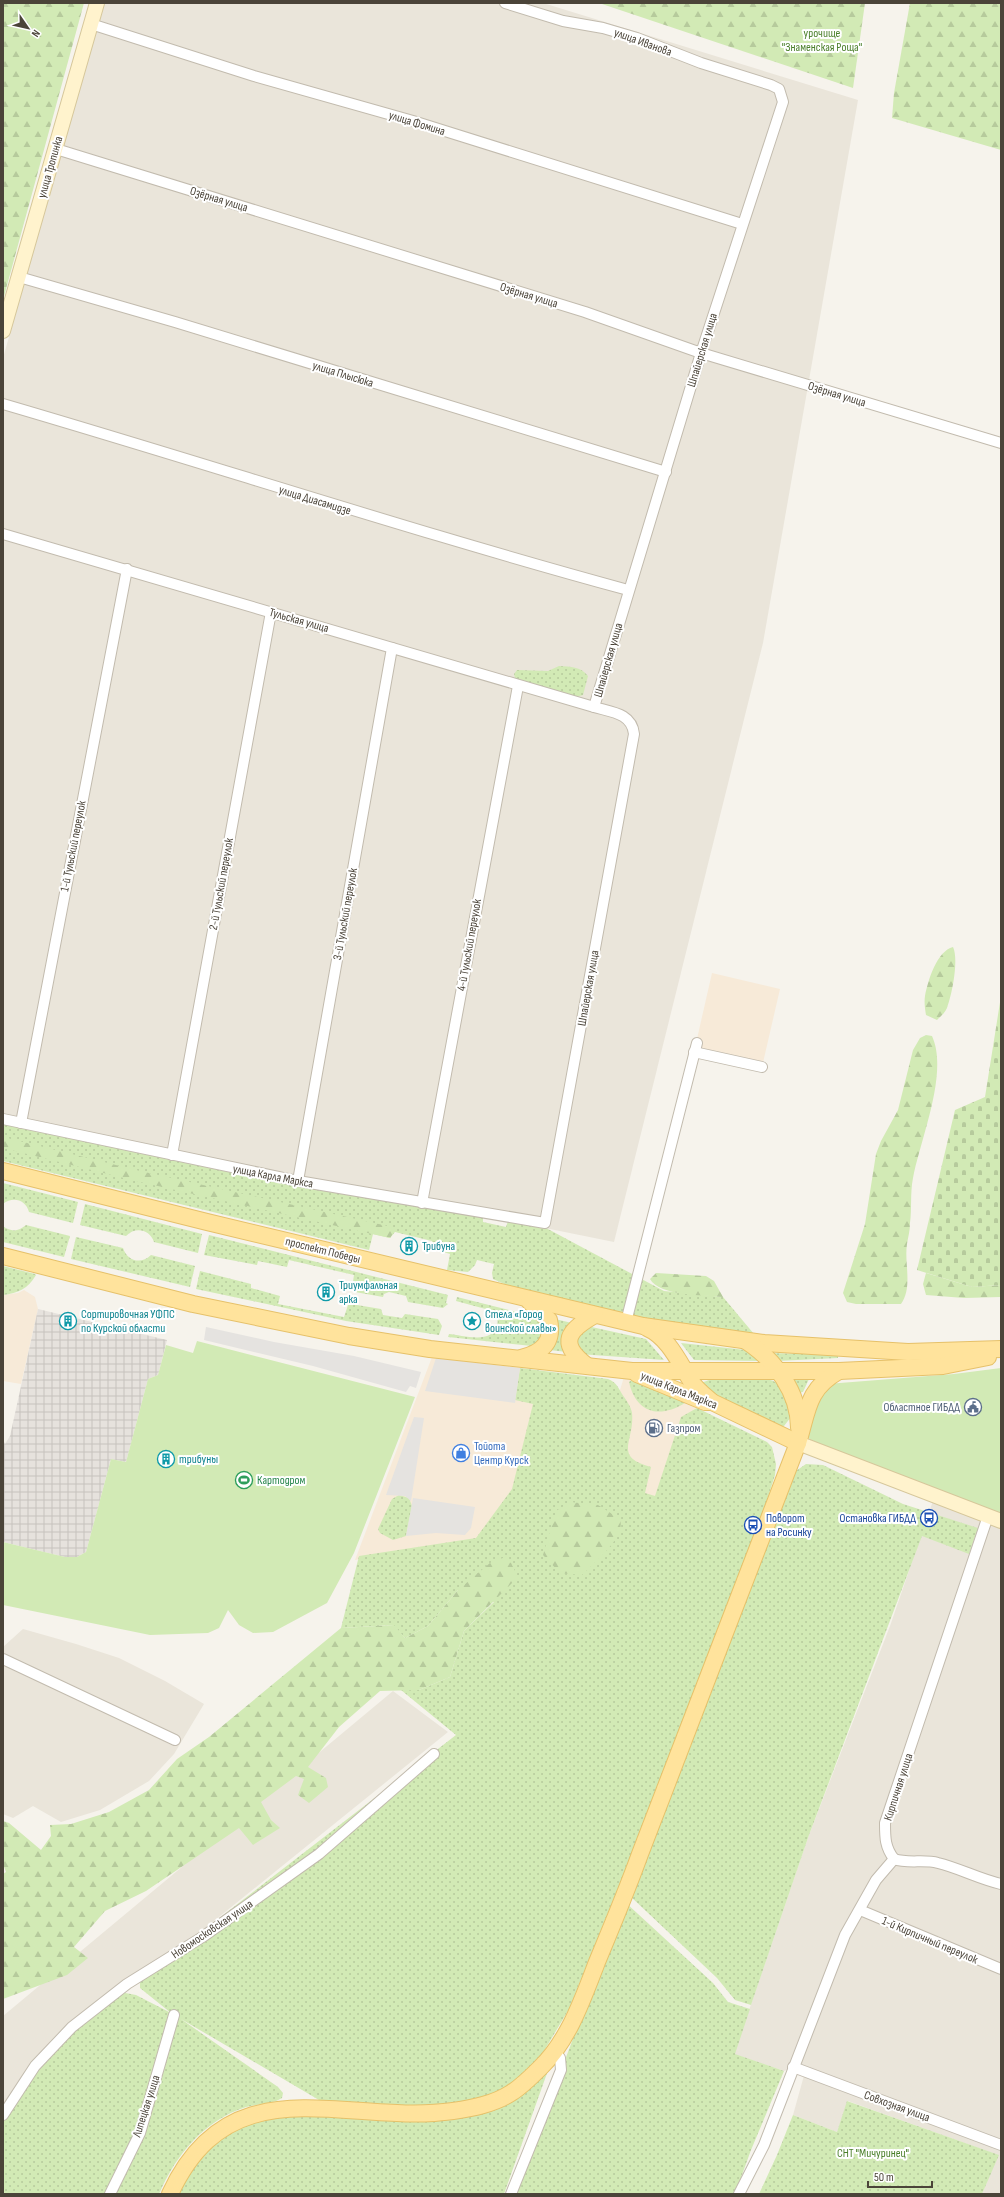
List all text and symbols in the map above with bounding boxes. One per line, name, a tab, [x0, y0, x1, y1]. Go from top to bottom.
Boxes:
north arrow	[8, 8, 48, 48]
street label: улица Иванова	[612, 25, 674, 60]
park label: урочище "Знаменская Роща"	[782, 26, 862, 55]
text: N	[29, 27, 43, 39]
street label: улица Фомина	[387, 108, 447, 139]
street label: улица Тропинка	[35, 134, 67, 200]
street label: Озёрная улица	[188, 184, 250, 215]
street label: Озёрная улица	[498, 280, 560, 311]
street label: Шпайерская улица	[684, 311, 721, 389]
street label: улица Плысюка	[311, 358, 376, 391]
street label: Озёрная улица	[806, 379, 868, 410]
street label: улица Диасамидзе	[277, 482, 353, 519]
street label: Тульская улица	[267, 605, 331, 636]
street label: Шпайерская улица	[591, 621, 626, 699]
street label: 1-й Тульский переулок	[57, 799, 90, 893]
street label: 2-й Тульский переулок	[206, 836, 237, 931]
street label: 3-й Тульский переулок	[330, 866, 361, 961]
street label: 4-й Тульский переулок	[454, 897, 485, 992]
street label: Шпайерская улица	[574, 949, 603, 1027]
street label: улица Карла Маркса	[231, 1161, 315, 1192]
street label: проспект Победы	[284, 1234, 362, 1267]
building icon: Трибуна	[399, 1236, 419, 1256]
place label: Трибуна	[422, 1239, 456, 1254]
place label: Триумфальная арка	[339, 1278, 398, 1307]
building icon: Триумфальная арка	[316, 1282, 336, 1302]
place label: Сортировочная УФПС по Курской области	[81, 1307, 175, 1336]
place label: Стела «Город воинской славы»	[485, 1307, 557, 1336]
building icon: Сортировочная УФПС по Курской области	[58, 1311, 78, 1331]
place icon: Стела «Город воинской славы»	[462, 1311, 482, 1331]
street label: улица Карла Маркса	[638, 1368, 720, 1413]
public building icon: Областное ГИБДД	[963, 1397, 983, 1417]
place label: Областное ГИБДД	[884, 1400, 960, 1415]
fuel station icon: Газпром	[644, 1418, 664, 1438]
place label: Газпром	[667, 1421, 701, 1436]
place label: Тойота Центр Курск	[474, 1439, 529, 1468]
shop icon: Тойота Центр Курск	[451, 1443, 471, 1463]
building icon: трибуны	[156, 1449, 176, 1469]
place label: трибуны	[179, 1452, 218, 1467]
sports icon: Картодром	[234, 1470, 254, 1490]
place label: Картодром	[257, 1473, 306, 1488]
bus stop icon: Остановка ГИБДД	[919, 1508, 939, 1528]
place label: Поворот на Росинку	[766, 1511, 812, 1540]
place label: Остановка ГИБДД	[840, 1511, 916, 1526]
bus stop icon: Поворот на Росинку	[743, 1515, 763, 1535]
street label: Кирпичная улица	[881, 1751, 917, 1823]
street label: Новомосковская улица	[169, 1896, 256, 1962]
street label: 1-й Кирпичный переулок	[880, 1913, 980, 1968]
street label: Липецкая улица	[129, 2073, 164, 2140]
street label: Совхозная улица	[862, 2088, 932, 2125]
park label: СНТ "Мичуринец"	[837, 2146, 909, 2161]
scale bar	[868, 2163, 932, 2189]
text: 50 m	[874, 2170, 894, 2185]

